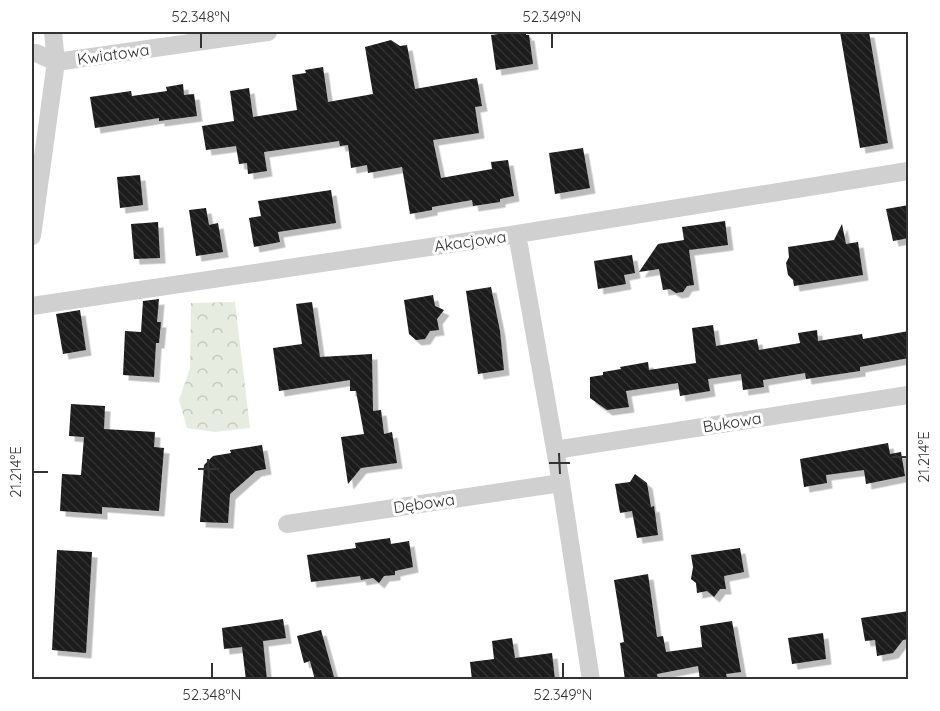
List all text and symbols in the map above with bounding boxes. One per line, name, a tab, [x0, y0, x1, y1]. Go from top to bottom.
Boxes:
text: 52.348°N	[172, 7, 230, 26]
text: 52.349°N	[523, 7, 581, 26]
street label: Kwiatowa	[76, 39, 150, 69]
street label: Akacjowa	[433, 226, 507, 256]
street label: Bukowa	[701, 407, 763, 437]
text: 21.214°E	[914, 431, 933, 483]
text: 21.214°E	[6, 446, 25, 498]
street label: Dębowa	[392, 489, 456, 517]
text: 52.348°N	[183, 685, 241, 704]
text: 52.349°N	[534, 685, 592, 704]

